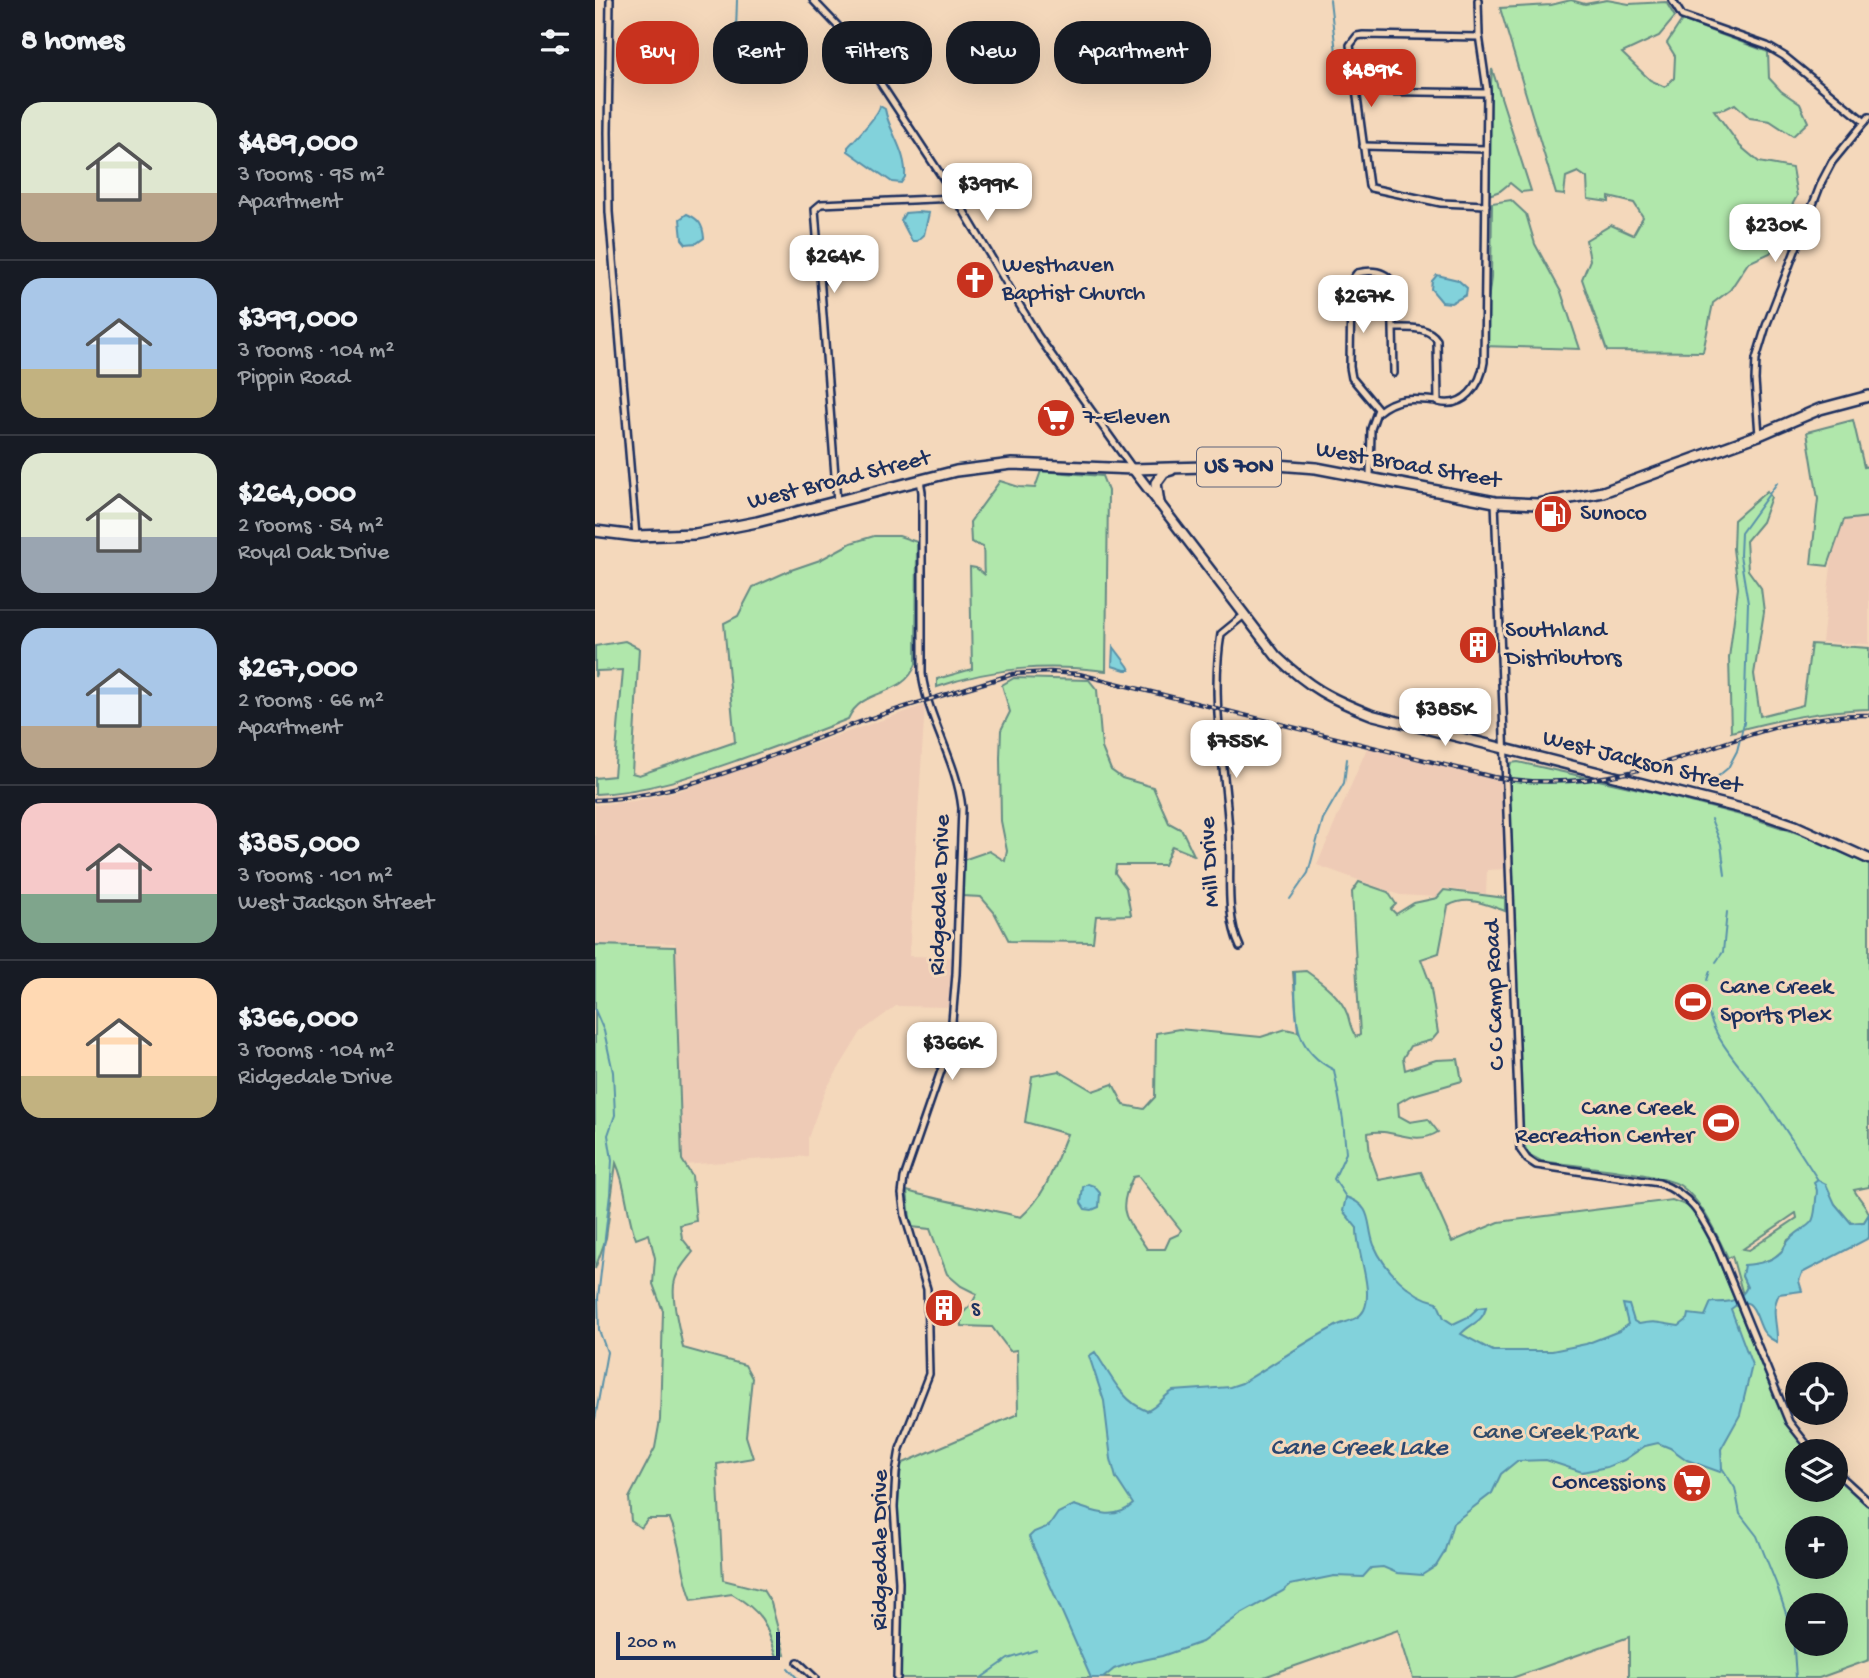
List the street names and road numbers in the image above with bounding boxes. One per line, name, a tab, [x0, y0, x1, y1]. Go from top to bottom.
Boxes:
street label: West Broad Street	[1313, 435, 1505, 497]
street label: West Broad Street	[745, 444, 936, 518]
road number: US 70N	[1197, 447, 1281, 486]
street label: West Jackson Street	[1539, 724, 1747, 802]
street label: Ridgedale Drive	[924, 813, 958, 976]
street label: Mill Drive	[1194, 815, 1228, 908]
street label: C C Camp Road	[1479, 917, 1513, 1071]
street label: Ridgedale Drive	[867, 1469, 896, 1630]

